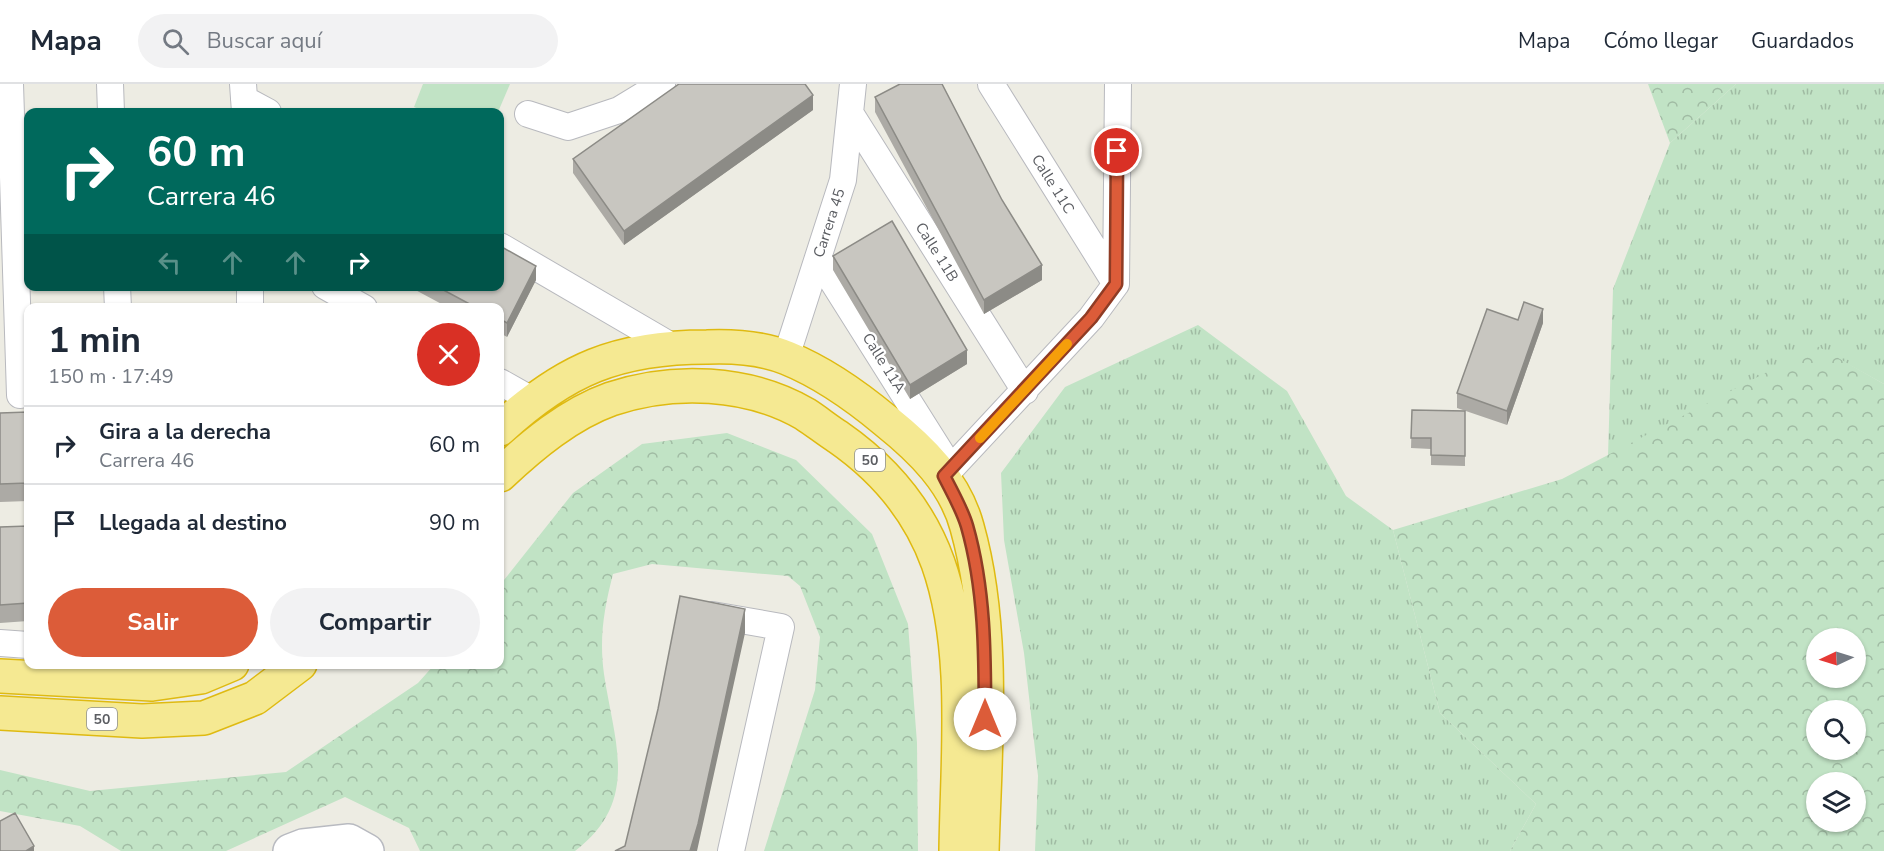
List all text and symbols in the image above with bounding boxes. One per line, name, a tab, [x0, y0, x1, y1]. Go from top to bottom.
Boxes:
search box	[138, 14, 558, 68]
text: Mapa	[30, 22, 102, 60]
icon: search	[159, 25, 192, 58]
text: Buscar aquí	[207, 26, 322, 56]
text: Mapa	[1518, 27, 1570, 55]
text: Cómo llegar	[1603, 27, 1718, 55]
text: Guardados	[1751, 27, 1854, 55]
text: 60 m	[147, 124, 246, 181]
pin	[1091, 125, 1142, 176]
icon: right	[48, 132, 126, 210]
icon: arrive	[1100, 134, 1133, 167]
street label: Calle 11C	[1027, 150, 1079, 218]
text: Carrera 46	[147, 178, 276, 215]
street label: Carrera 45	[808, 186, 850, 260]
street label: Calle 11B	[911, 218, 963, 286]
icon: left	[153, 246, 186, 279]
icon: ahead	[216, 246, 249, 279]
icon: ahead	[279, 246, 312, 279]
icon: right	[342, 246, 375, 279]
text: 1 min	[48, 316, 141, 365]
button: close	[417, 323, 480, 386]
street label: Calle 11A	[858, 329, 910, 397]
text: 150 m · 17:49	[48, 363, 174, 390]
text: Gira a la derecha	[99, 417, 271, 447]
icon: right	[48, 429, 81, 462]
text: 60 m	[429, 430, 480, 460]
text: Carrera 46	[99, 447, 194, 474]
road number: 50	[855, 449, 885, 471]
icon: arrive	[48, 507, 81, 540]
text: Llegada al destino	[99, 508, 287, 538]
text: 90 m	[429, 508, 480, 538]
button: Salir	[48, 588, 258, 657]
button: Compartir	[270, 588, 480, 657]
north arrow	[1806, 628, 1866, 688]
map controls	[1806, 628, 1866, 832]
position arrow	[953, 687, 1017, 751]
button: search	[1806, 700, 1866, 760]
road number: 50	[87, 708, 117, 730]
button: layers	[1806, 772, 1866, 832]

